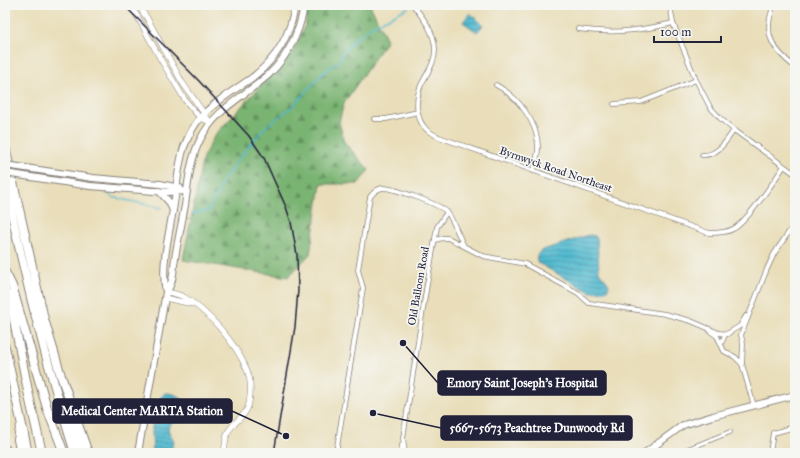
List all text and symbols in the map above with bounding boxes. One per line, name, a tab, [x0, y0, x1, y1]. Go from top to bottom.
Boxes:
scale bar	[654, 18, 721, 44]
text: 100 m	[660, 25, 691, 39]
street label: Byrnwyck Road Northeast	[498, 144, 614, 195]
street label: Old Balloon Road	[405, 245, 432, 327]
callout: Emory Saint Joseph's Hospital	[438, 371, 606, 395]
text: Emory Saint Joseph's Hospital	[446, 376, 598, 391]
callout: Medical Center MARTA Station	[53, 399, 232, 423]
text: Medical Center MARTA Station	[61, 404, 224, 418]
callout: 5667-5673 Peachtree Dunwoody Rd	[441, 416, 632, 440]
text: 5667-5673 Peachtree Dunwoody Rd	[449, 421, 626, 436]

